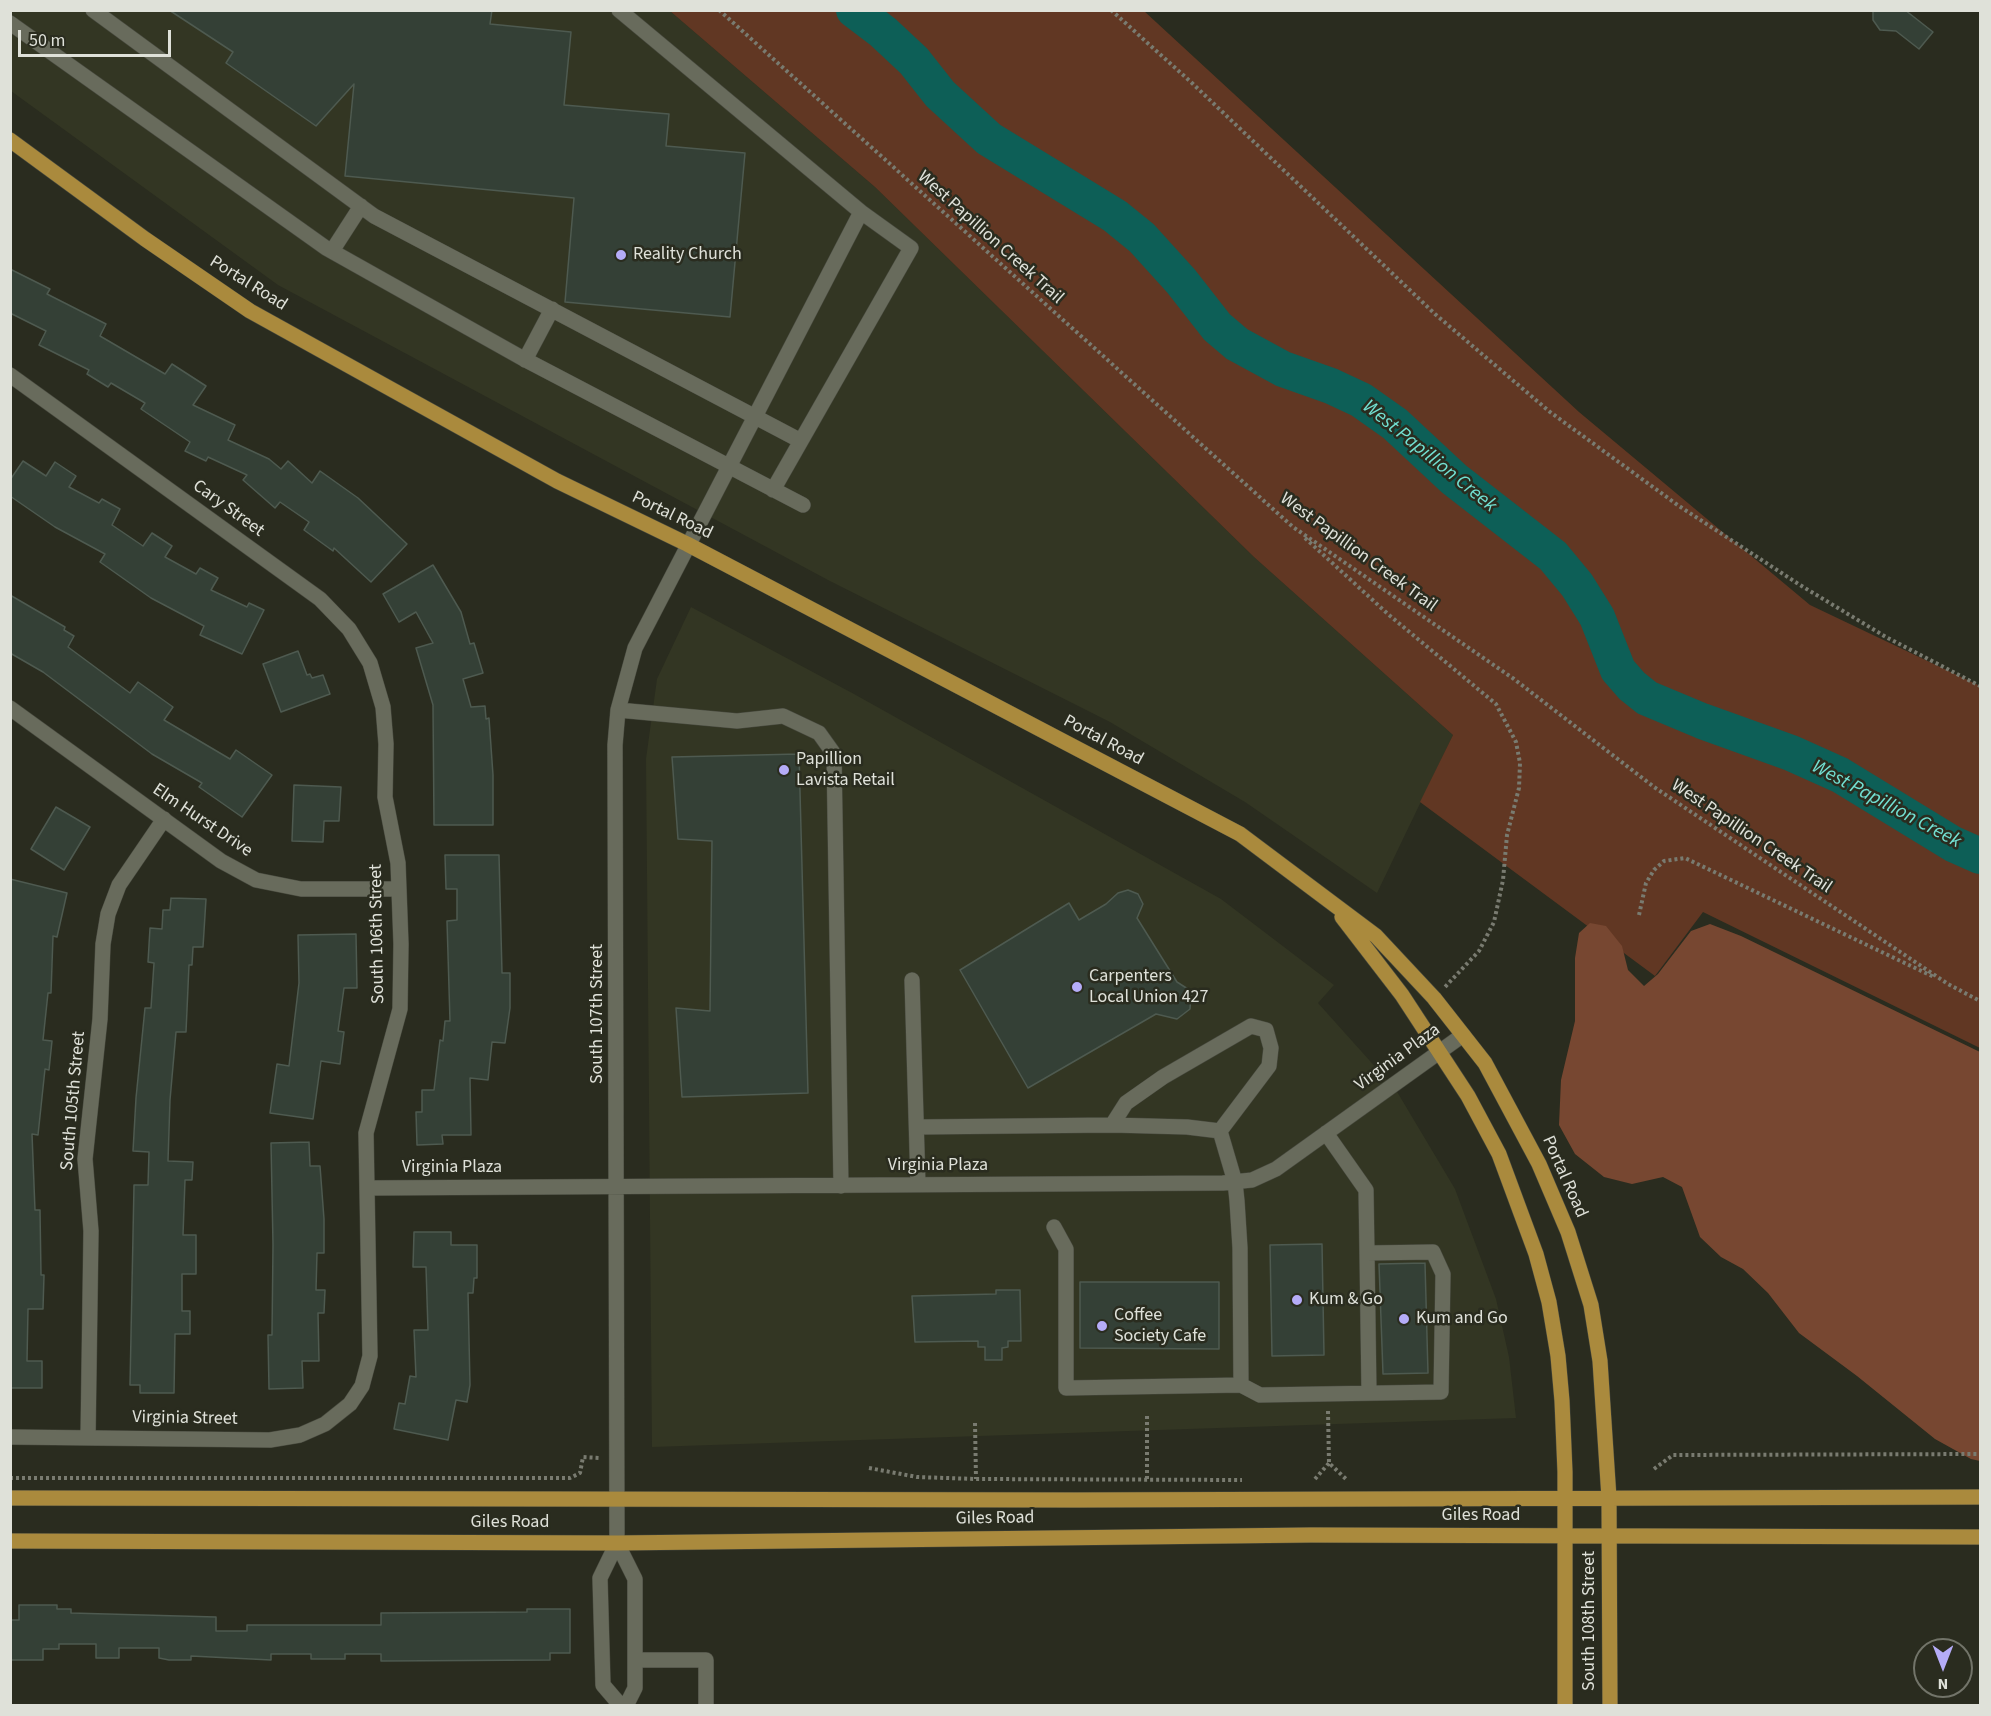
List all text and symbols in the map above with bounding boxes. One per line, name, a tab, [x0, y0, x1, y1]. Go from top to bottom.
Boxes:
scale bar	[21, 18, 174, 56]
text: 50 m	[29, 28, 65, 53]
street label: West Papillion Creek Trail	[913, 167, 1067, 309]
place label: Reality Church	[633, 244, 742, 266]
marker: Reality Church	[614, 248, 628, 262]
street label: Portal Road	[205, 252, 291, 316]
water label: West Papillion Creek	[1357, 396, 1501, 518]
street label: Cary Street	[188, 476, 268, 542]
street label: Portal Road	[628, 487, 716, 545]
street label: West Papillion Creek Trail	[1275, 489, 1441, 617]
street label: Portal Road	[1059, 711, 1147, 771]
place label: Papillion Lavista Retail	[796, 749, 895, 792]
water label: West Papillion Creek	[1807, 756, 1965, 854]
marker: Papillion Lavista Retail	[777, 763, 791, 777]
street label: West Papillion Creek Trail	[1667, 775, 1835, 899]
street label: Elm Hurst Drive	[148, 780, 256, 862]
street label: South 106th Street	[366, 864, 390, 1004]
street label: South 107th Street	[587, 944, 609, 1084]
place label: Carpenters Local Union 427	[1089, 966, 1209, 1008]
marker: Carpenters Local Union 427	[1070, 980, 1084, 994]
street label: Virginia Plaza	[1351, 1020, 1445, 1096]
street label: South 105th Street	[57, 1030, 91, 1172]
street label: Portal Road	[1536, 1133, 1592, 1221]
street label: Virginia Plaza	[888, 1155, 988, 1177]
street label: Virginia Plaza	[402, 1157, 502, 1179]
place label: Kum & Go	[1309, 1289, 1383, 1311]
marker: Kum & Go	[1290, 1293, 1304, 1307]
place label: Coffee Society Cafe	[1114, 1305, 1206, 1348]
place label: Kum and Go	[1416, 1308, 1508, 1330]
marker: Kum and Go	[1397, 1312, 1411, 1326]
marker: Coffee Society Cafe	[1095, 1319, 1109, 1333]
street label: Virginia Street	[132, 1407, 238, 1431]
street label: Giles Road	[1442, 1505, 1520, 1527]
street label: Giles Road	[955, 1508, 1035, 1530]
street label: Giles Road	[471, 1512, 549, 1534]
street label: South 108th Street	[1579, 1551, 1601, 1691]
north arrow	[1913, 1638, 1973, 1698]
text: N	[1938, 1673, 1948, 1695]

